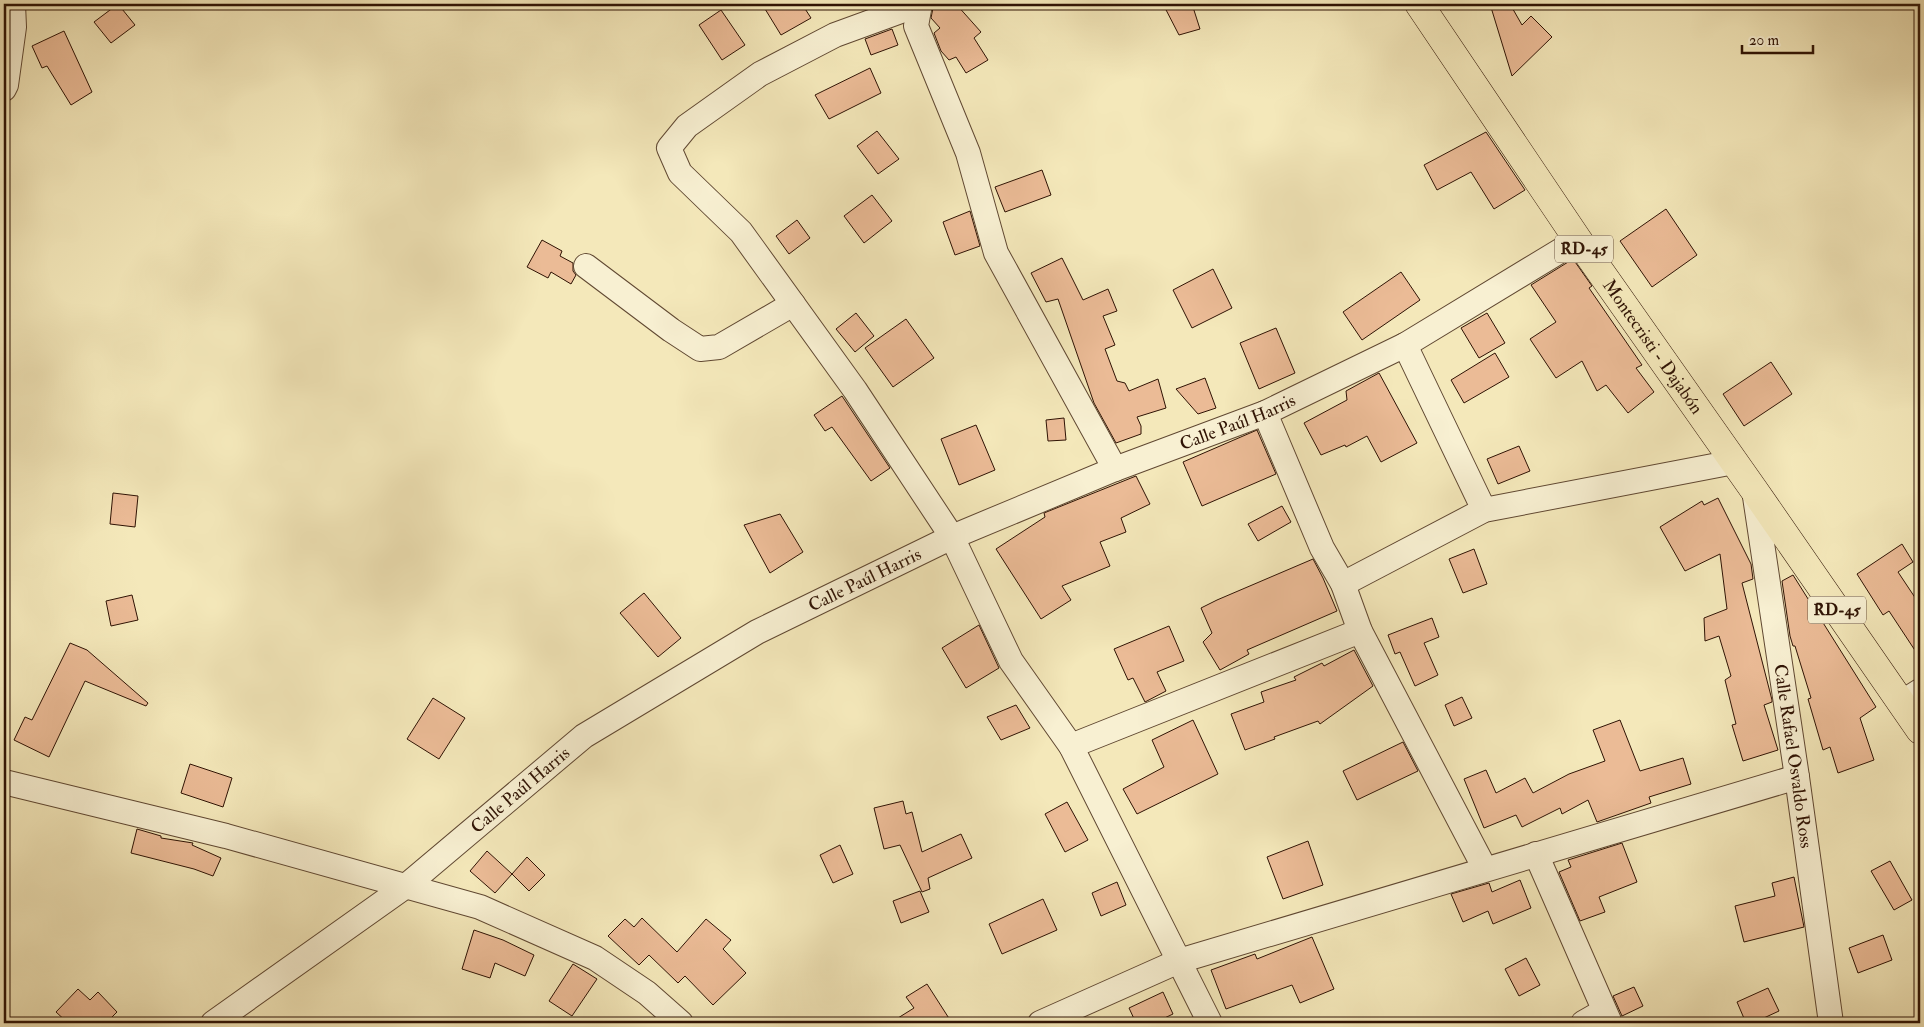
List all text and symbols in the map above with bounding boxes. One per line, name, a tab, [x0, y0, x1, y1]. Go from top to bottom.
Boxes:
scale bar	[1742, 22, 1813, 54]
text: 20 m	[1749, 31, 1779, 50]
road number: RD-45	[1555, 235, 1613, 262]
street label: Montecristi - Dajabón	[1598, 275, 1708, 419]
street label: Calle Paúl Harris	[1176, 388, 1299, 455]
street label: Calle Paúl Harris	[804, 542, 925, 617]
road number: RD-45	[1808, 596, 1866, 624]
street label: Calle Rafael Osvaldo Ross	[1769, 662, 1818, 850]
street label: Calle Paúl Harris	[466, 741, 575, 838]

